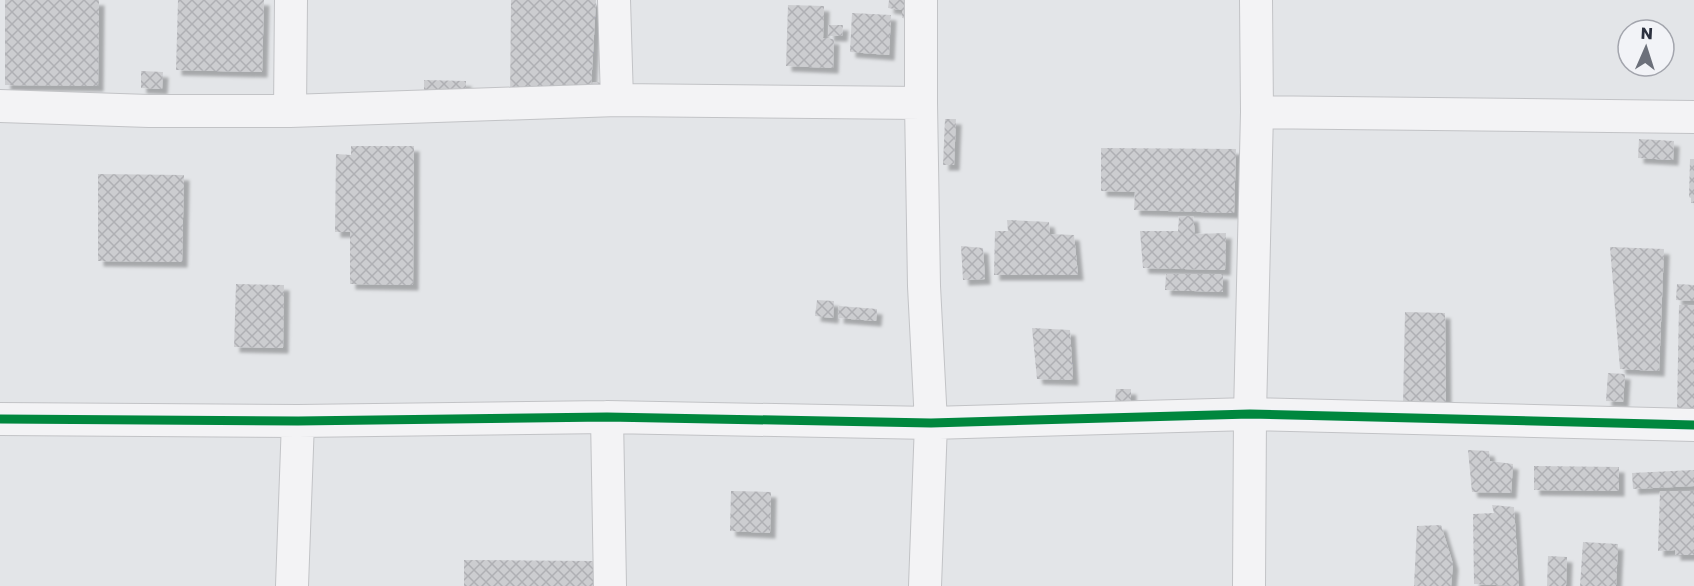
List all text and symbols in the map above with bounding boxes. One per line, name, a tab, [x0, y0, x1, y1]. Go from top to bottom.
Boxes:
north arrow	[1616, 18, 1676, 78]
text: N	[1640, 22, 1653, 45]

